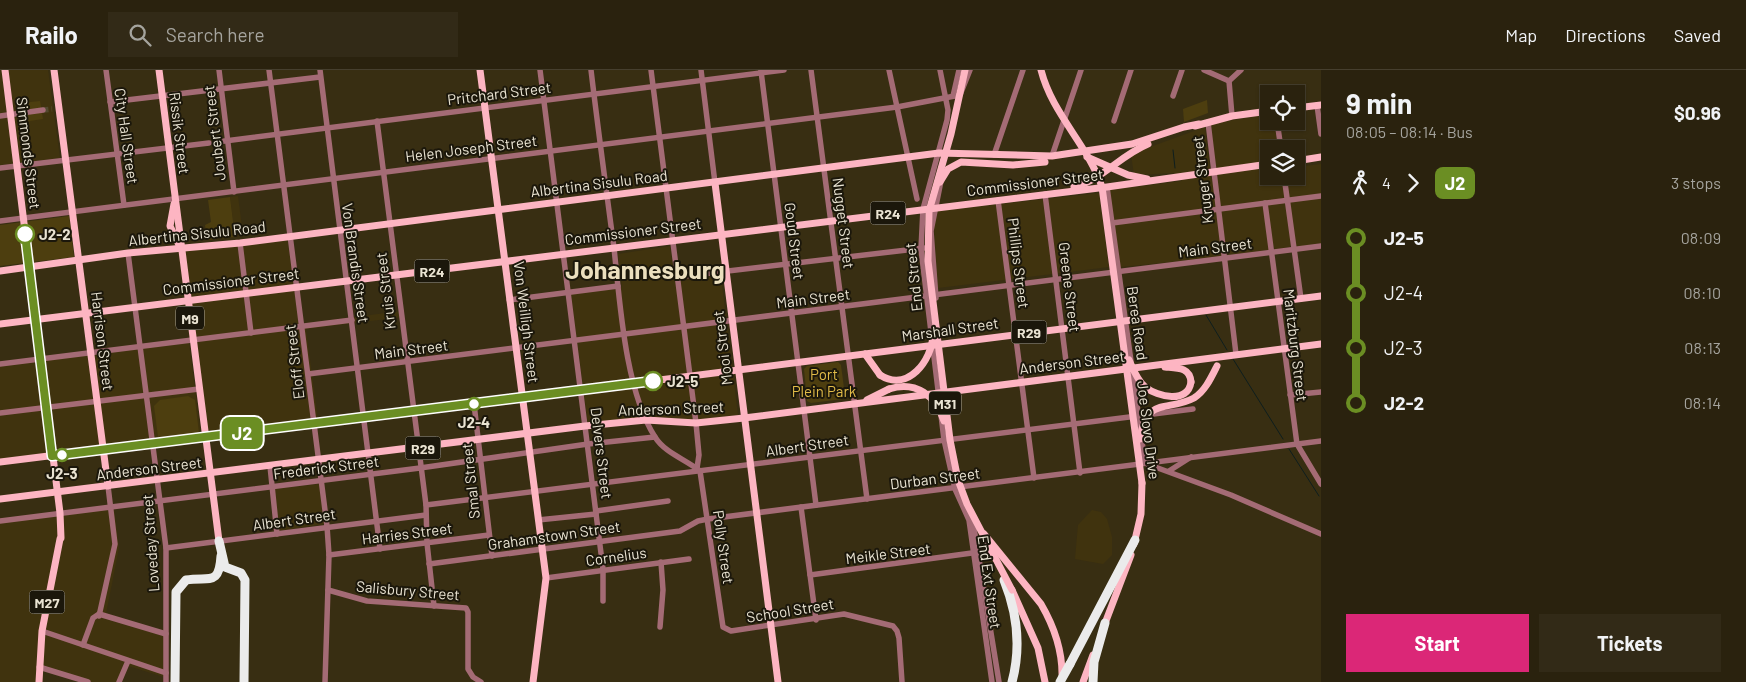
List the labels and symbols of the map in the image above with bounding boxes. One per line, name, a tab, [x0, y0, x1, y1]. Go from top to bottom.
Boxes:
street label: Pritchard Street	[446, 78, 552, 108]
street label: Joubert Street	[199, 84, 229, 182]
street label: City Hall Street	[111, 87, 143, 185]
street label: Rissik Street	[166, 91, 194, 175]
street label: Simmonds Street	[13, 96, 45, 210]
street label: Helen Joseph Street	[404, 131, 538, 165]
street label: Kruger Street	[1188, 135, 1216, 225]
street label: Commissioner Street	[966, 165, 1104, 199]
street label: Albertina Sisulu Road	[529, 166, 669, 200]
street label: Nugget Street	[829, 176, 859, 270]
street label: Goud Street	[781, 201, 809, 281]
street label: Von Brandis Street	[339, 202, 373, 324]
road number: R24	[870, 202, 906, 224]
street label: Commissioner Street	[564, 214, 702, 248]
street label: Albertina Sisulu Road	[128, 217, 266, 249]
street label: Phillips Street	[1005, 217, 1033, 309]
marker: J2-2	[15, 224, 35, 244]
place label: J2-2	[39, 225, 71, 243]
street label: Main Street	[1177, 234, 1253, 260]
street label: Greene Street	[1056, 241, 1084, 333]
street label: End Street	[900, 242, 926, 312]
street label: Kruis Street	[371, 251, 399, 331]
district label: Johannesburg	[565, 254, 725, 284]
road number: R24	[414, 260, 450, 282]
street label: Von Weilligh Street	[511, 260, 543, 384]
street label: Commissioner Street	[162, 264, 300, 298]
street label: Main Street	[775, 285, 851, 311]
street label: Berea Road	[1124, 285, 1152, 361]
street label: Maritzburg Street	[1280, 288, 1312, 402]
street label: Harrison Street	[88, 290, 118, 392]
road number: M9	[176, 307, 204, 330]
street label: Mooi Street	[709, 310, 735, 386]
street label: Marshall Street	[900, 313, 1000, 345]
road number: R29	[1012, 320, 1046, 344]
street label: Eloff Street	[280, 324, 308, 400]
street label: Main Street	[373, 336, 449, 362]
street label: Anderson Street	[1018, 347, 1126, 377]
park label: Port Plein Park	[792, 365, 857, 400]
marker: J2-5	[643, 371, 663, 391]
place label: J2-5	[667, 372, 698, 390]
street label: Joe Slovo Drive	[1134, 380, 1164, 480]
road number: M31	[929, 392, 961, 414]
marker: J2-4	[467, 397, 481, 411]
street label: Anderson Street	[618, 397, 724, 419]
street label: Delvers Street	[587, 406, 617, 500]
place label: J2-4	[458, 413, 490, 431]
line badge: J2	[220, 417, 264, 449]
street label: Albert Street	[764, 430, 850, 460]
road number: R29	[406, 436, 440, 459]
street label: Smal Street	[457, 442, 483, 520]
marker: J2-3	[55, 448, 69, 462]
street label: Frederick Street	[272, 452, 380, 482]
street label: Anderson Street	[95, 453, 203, 483]
place label: J2-3	[46, 464, 78, 482]
street label: Durban Street	[889, 464, 981, 492]
street label: Loveday Street	[138, 494, 162, 592]
street label: Albert Street	[251, 504, 337, 534]
street label: Polly Street	[710, 509, 738, 585]
street label: Grahamstown Street	[487, 517, 621, 553]
street label: Harries Street	[361, 519, 453, 547]
street label: End Ext Street	[975, 534, 1005, 630]
street label: Meikle Street	[844, 539, 932, 567]
street label: Cornelius	[584, 543, 648, 569]
street label: Salisbury Street	[355, 577, 461, 603]
road number: M27	[30, 590, 64, 614]
street label: School Street	[745, 594, 835, 626]

